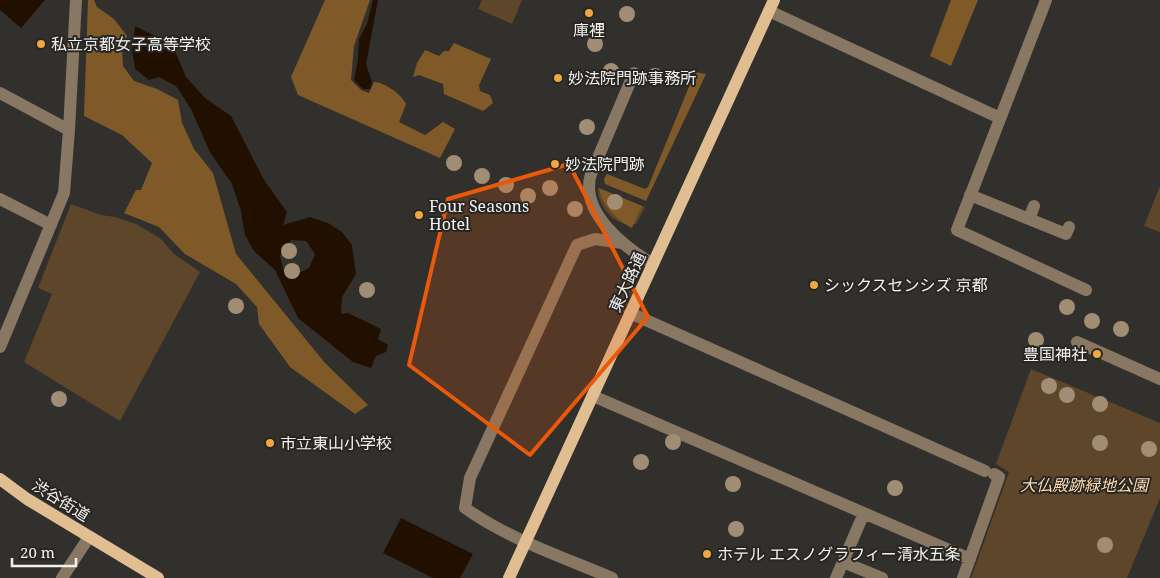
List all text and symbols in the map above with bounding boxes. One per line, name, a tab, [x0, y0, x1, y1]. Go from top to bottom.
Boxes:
marker: 庫裡	[583, 7, 595, 19]
place label: 庫裡	[573, 19, 605, 41]
place label: 私立京都女子高等学校	[51, 33, 211, 55]
marker: 私立京都女子高等学校	[35, 38, 47, 50]
place label: 妙法院門跡事務所	[568, 67, 696, 89]
marker: 妙法院門跡事務所	[552, 72, 564, 84]
place label: 妙法院門跡	[565, 153, 645, 175]
marker: 妙法院門跡	[549, 158, 561, 170]
place label: Four Seasons Hotel	[429, 195, 529, 235]
marker: Four Seasons Hotel	[413, 209, 425, 221]
street label: 東大路通	[604, 248, 650, 316]
place label: シックスセンシズ 京都	[824, 274, 988, 296]
marker: シックスセンシズ 京都	[808, 279, 820, 291]
place label: 豊国神社	[1023, 343, 1087, 365]
marker: 豊国神社	[1091, 348, 1103, 360]
place label: 市立東山小学校	[280, 432, 392, 454]
marker: 市立東山小学校	[264, 437, 276, 449]
street label: 渋谷街道	[28, 474, 94, 526]
park label: 大仏殿跡緑地公園	[1020, 474, 1150, 496]
scale bar	[12, 536, 76, 568]
text: 20 m	[20, 542, 55, 562]
place label: ホテル エスノグラフィー清水五条	[717, 543, 961, 565]
marker: ホテル エスノグラフィー清水五条	[701, 548, 713, 560]

